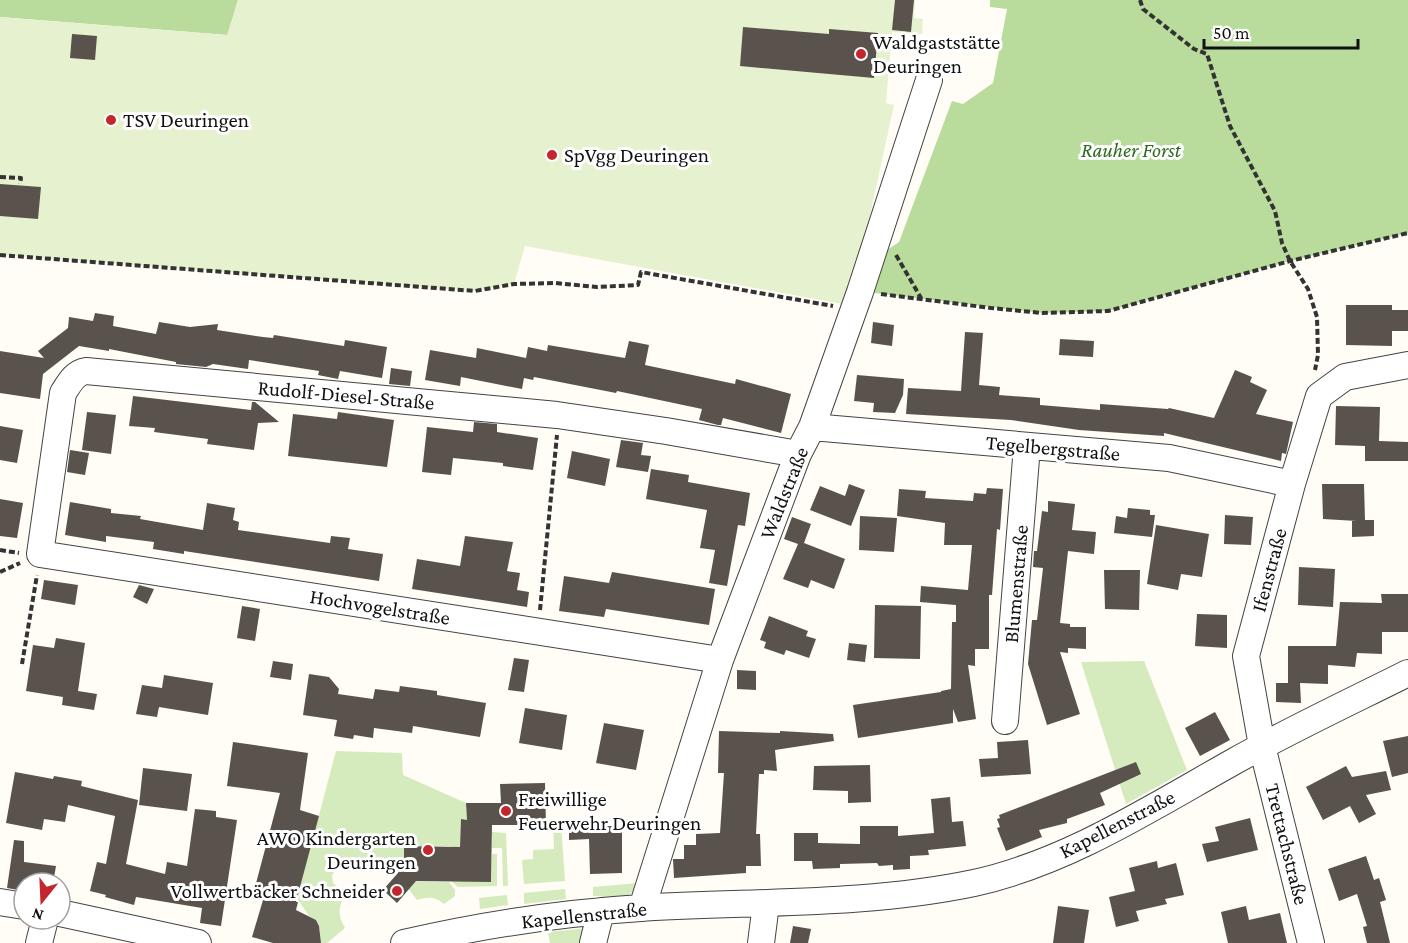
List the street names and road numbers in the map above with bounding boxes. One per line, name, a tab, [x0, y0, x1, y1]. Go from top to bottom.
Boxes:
street label: Rudolf-Diesel-Straße	[257, 375, 435, 415]
street label: Tegelbergstraße	[985, 430, 1121, 466]
street label: Waldstraße	[755, 443, 813, 543]
street label: Blumenstraße	[999, 524, 1033, 644]
street label: Ifenstraße	[1246, 525, 1292, 615]
street label: Hochvogelstraße	[308, 584, 452, 630]
street label: Trettachstraße	[1260, 781, 1314, 907]
street label: Kapellenstraße	[1055, 785, 1179, 863]
street label: Kapellenstraße	[520, 896, 648, 934]

